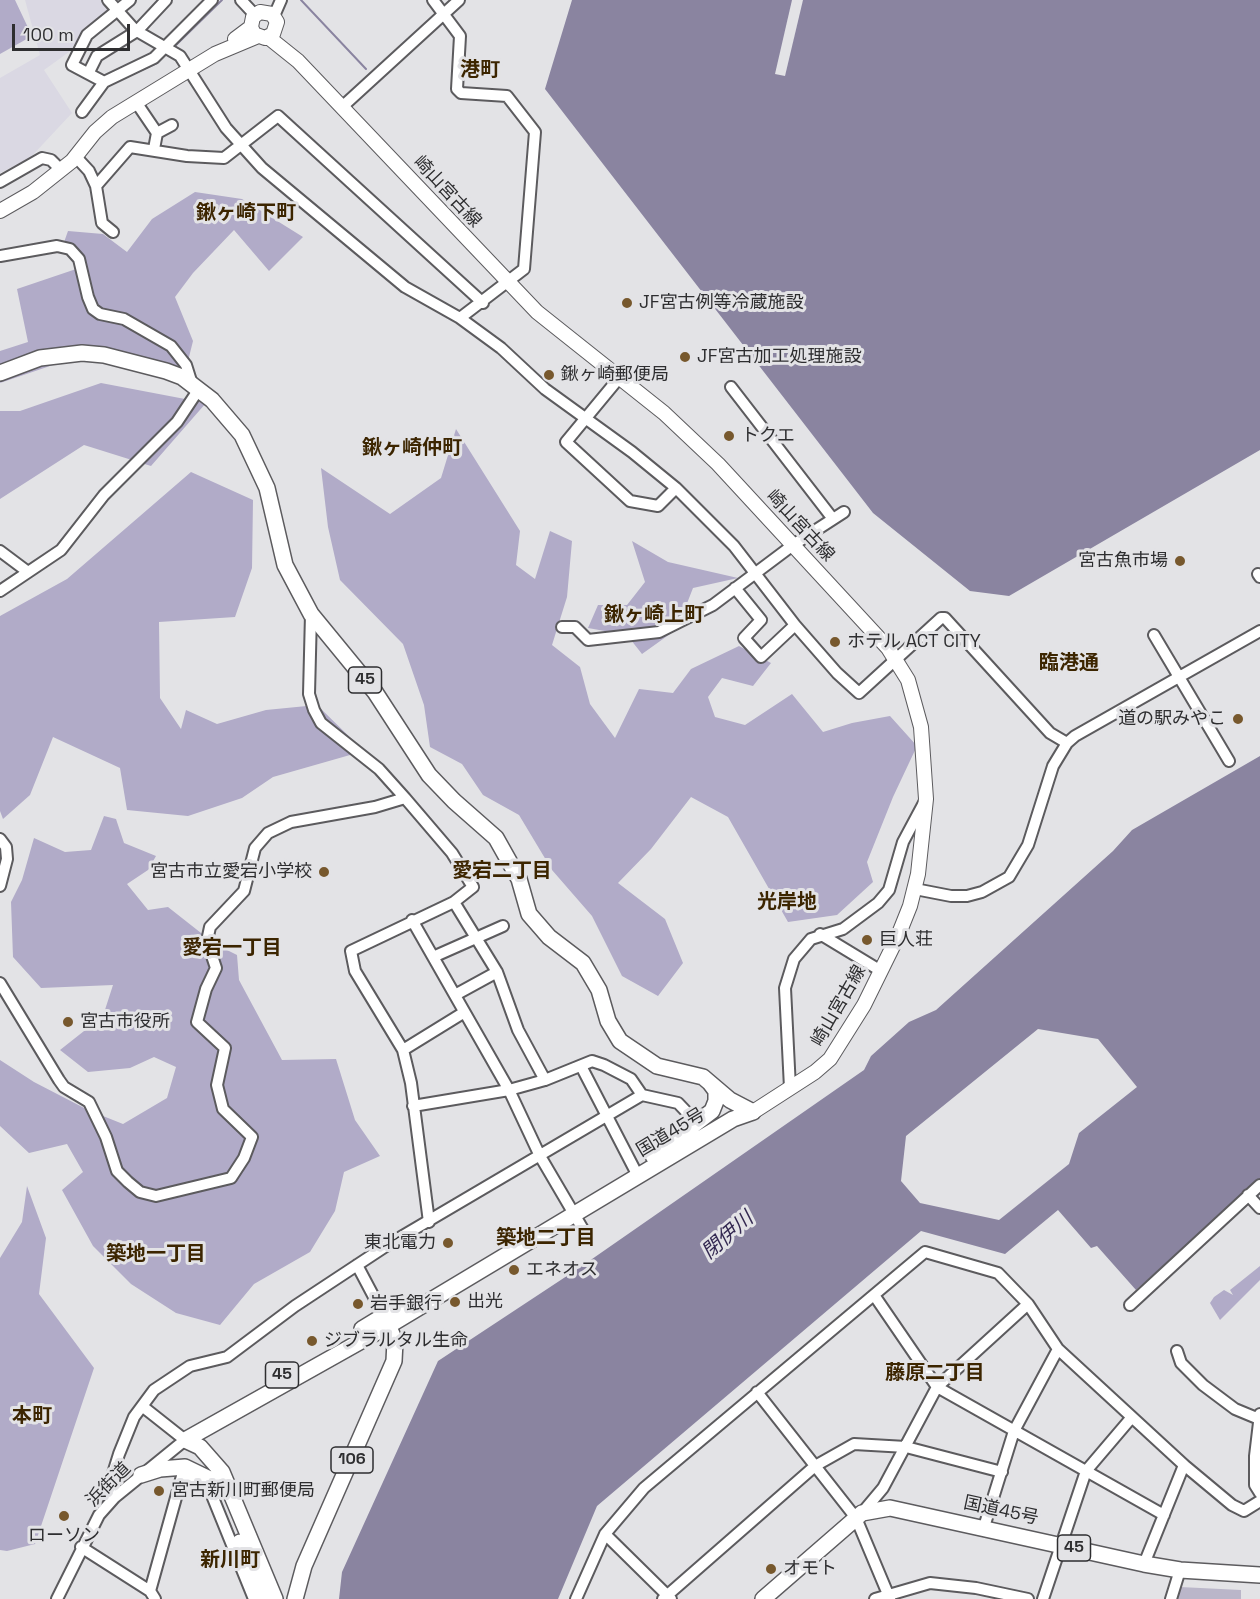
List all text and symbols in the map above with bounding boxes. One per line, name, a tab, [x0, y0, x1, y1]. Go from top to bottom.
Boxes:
scale bar	[15, 12, 134, 50]
text: 100 m	[23, 23, 74, 46]
district label: 港町	[460, 59, 500, 83]
street label: 崎山宮古線	[408, 152, 486, 232]
district label: 鍬ヶ崎下町	[196, 202, 296, 226]
place label: JF宮古例等冷蔵施設	[639, 292, 803, 314]
marker: JF宮古例等冷蔵施設	[620, 296, 634, 310]
place label: JF宮古加工処理施設	[697, 346, 861, 368]
marker: JF宮古加工処理施設	[678, 350, 692, 364]
place label: 鍬ヶ崎郵便局	[561, 364, 669, 386]
marker: 鍬ヶ崎郵便局	[542, 368, 556, 382]
place label: トクエ	[741, 425, 795, 447]
marker: トクエ	[722, 429, 736, 443]
district label: 鍬ヶ崎仲町	[362, 437, 462, 461]
street label: 崎山宮古線	[761, 486, 839, 566]
place label: 宮古魚市場	[1078, 550, 1168, 572]
marker: 宮古魚市場	[1173, 554, 1187, 568]
district label: 鍬ヶ崎上町	[604, 604, 704, 628]
place label: ホテル ACT CITY	[847, 631, 981, 653]
marker: ホテル ACT CITY	[828, 635, 842, 649]
district label: 臨港通	[1039, 652, 1099, 676]
road number: 45	[348, 667, 382, 693]
place label: 道の駅みやこ	[1118, 708, 1226, 730]
marker: 道の駅みやこ	[1231, 712, 1245, 726]
district label: 愛宕二丁目	[452, 860, 552, 884]
place label: 宮古市立愛宕小学校	[150, 861, 312, 883]
marker: 宮古市立愛宕小学校	[317, 865, 331, 879]
district label: 光岸地	[757, 891, 817, 915]
place label: 巨人荘	[879, 929, 933, 951]
marker: 巨人荘	[860, 933, 874, 947]
district label: 愛宕一丁目	[182, 937, 282, 961]
street label: 崎山宮古線	[807, 962, 871, 1050]
place label: 宮古市役所	[80, 1011, 170, 1033]
marker: 宮古市役所	[61, 1015, 75, 1029]
street label: 国道45号	[633, 1104, 709, 1162]
water label: 閉伊川	[697, 1207, 759, 1265]
district label: 築地二丁目	[496, 1227, 596, 1251]
place label: 東北電力	[364, 1232, 436, 1254]
marker: 東北電力	[441, 1236, 455, 1250]
district label: 築地一丁目	[106, 1243, 206, 1267]
place label: エネオス	[526, 1259, 598, 1281]
marker: エネオス	[507, 1263, 521, 1277]
place label: 出光	[467, 1291, 503, 1313]
place label: 岩手銀行	[370, 1293, 442, 1315]
marker: 出光	[448, 1295, 462, 1309]
marker: 岩手銀行	[351, 1297, 365, 1311]
place label: ジブラルタル生命	[324, 1330, 468, 1352]
marker: ジブラルタル生命	[305, 1334, 319, 1348]
road number: 45	[266, 1362, 298, 1388]
district label: 藤原二丁目	[885, 1362, 985, 1386]
district label: 本町	[12, 1405, 52, 1429]
road number: 106	[331, 1447, 373, 1473]
street label: 浜街道	[82, 1458, 136, 1512]
place label: 宮古新川町郵便局	[171, 1480, 315, 1502]
marker: 宮古新川町郵便局	[152, 1484, 166, 1498]
street label: 国道45号	[962, 1493, 1040, 1529]
marker: ローソン	[57, 1509, 71, 1523]
place label: ローソン	[28, 1525, 100, 1547]
road number: 45	[1058, 1535, 1090, 1561]
district label: 新川町	[200, 1549, 260, 1573]
place label: オモト	[783, 1558, 837, 1580]
marker: オモト	[764, 1562, 778, 1576]

